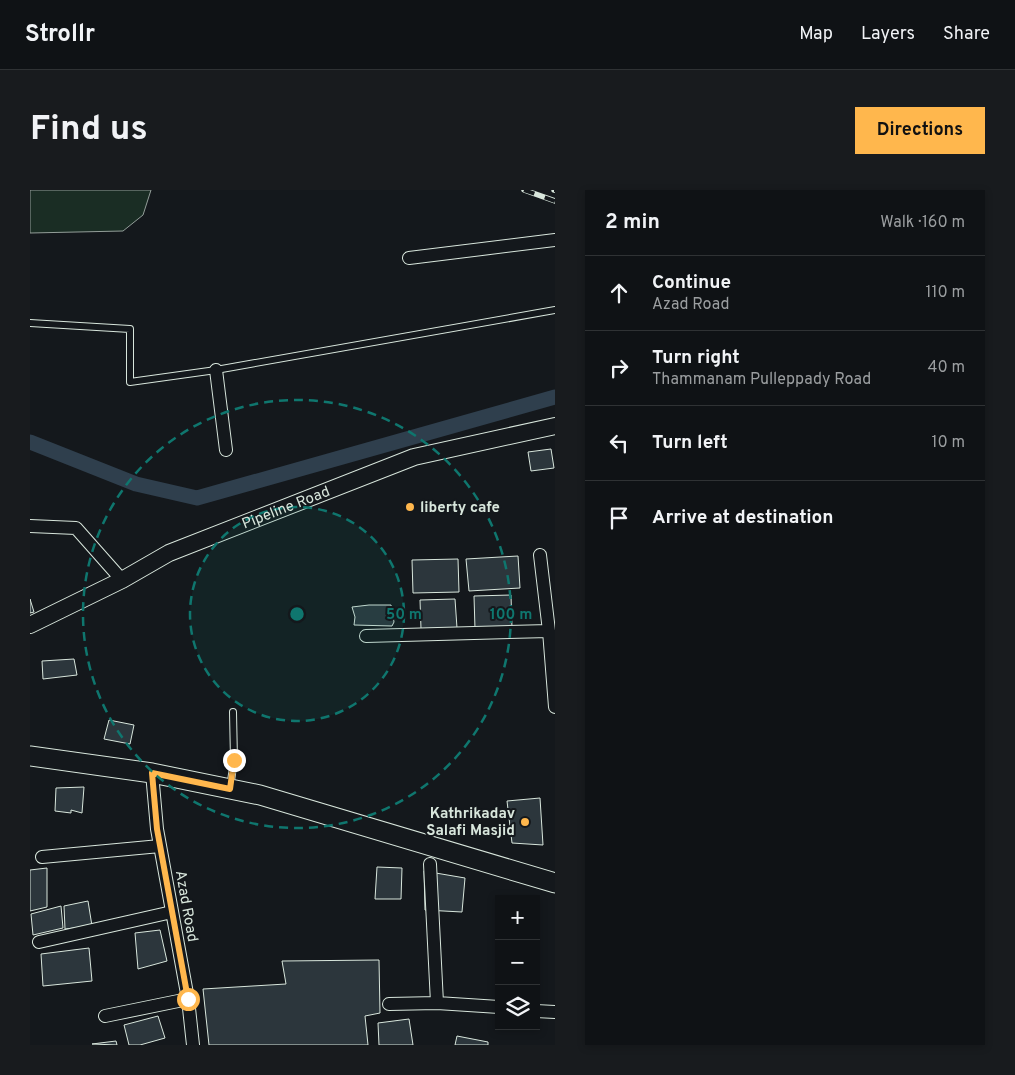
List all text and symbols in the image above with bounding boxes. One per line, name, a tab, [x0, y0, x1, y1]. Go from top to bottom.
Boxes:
text: Strollr	[25, 20, 95, 50]
text: Map	[799, 23, 833, 46]
text: Layers	[861, 23, 915, 46]
text: Share	[943, 23, 990, 46]
button: Directions	[855, 107, 985, 154]
text: Find us	[30, 108, 148, 152]
text: 2 min	[605, 209, 660, 236]
text: Walk · 160 m	[880, 213, 965, 233]
text: Continue	[652, 271, 731, 295]
icon: ahead	[605, 279, 633, 307]
text: 110 m	[925, 283, 965, 303]
text: Azad Road	[652, 295, 729, 315]
text: Turn right	[652, 346, 740, 370]
icon: right	[605, 354, 633, 382]
text: 40 m	[927, 358, 965, 378]
text: Thammanam Pulleppady Road	[652, 370, 871, 390]
icon: left	[605, 429, 633, 457]
text: Turn left	[652, 431, 728, 455]
text: 10 m	[931, 433, 965, 453]
street label: Pipeline Road	[240, 483, 333, 534]
place label: liberty cafe	[420, 499, 500, 518]
marker: liberty cafe	[404, 501, 416, 513]
icon: arrive	[605, 504, 633, 532]
text: Arrive at destination	[652, 506, 833, 530]
centre of rings	[288, 605, 306, 623]
text: 50 m	[386, 606, 422, 625]
text: 100 m	[490, 606, 532, 625]
route end	[223, 749, 246, 772]
place label: Kathrikadav Salafi Masjid	[426, 805, 515, 841]
marker: Kathrikadav Salafi Masjid	[519, 816, 531, 828]
street label: Azad Road	[170, 869, 201, 944]
map controls	[495, 895, 540, 1030]
button: +	[495, 895, 540, 940]
button: −	[495, 940, 540, 985]
button: layers	[495, 985, 540, 1030]
route start	[177, 988, 200, 1011]

